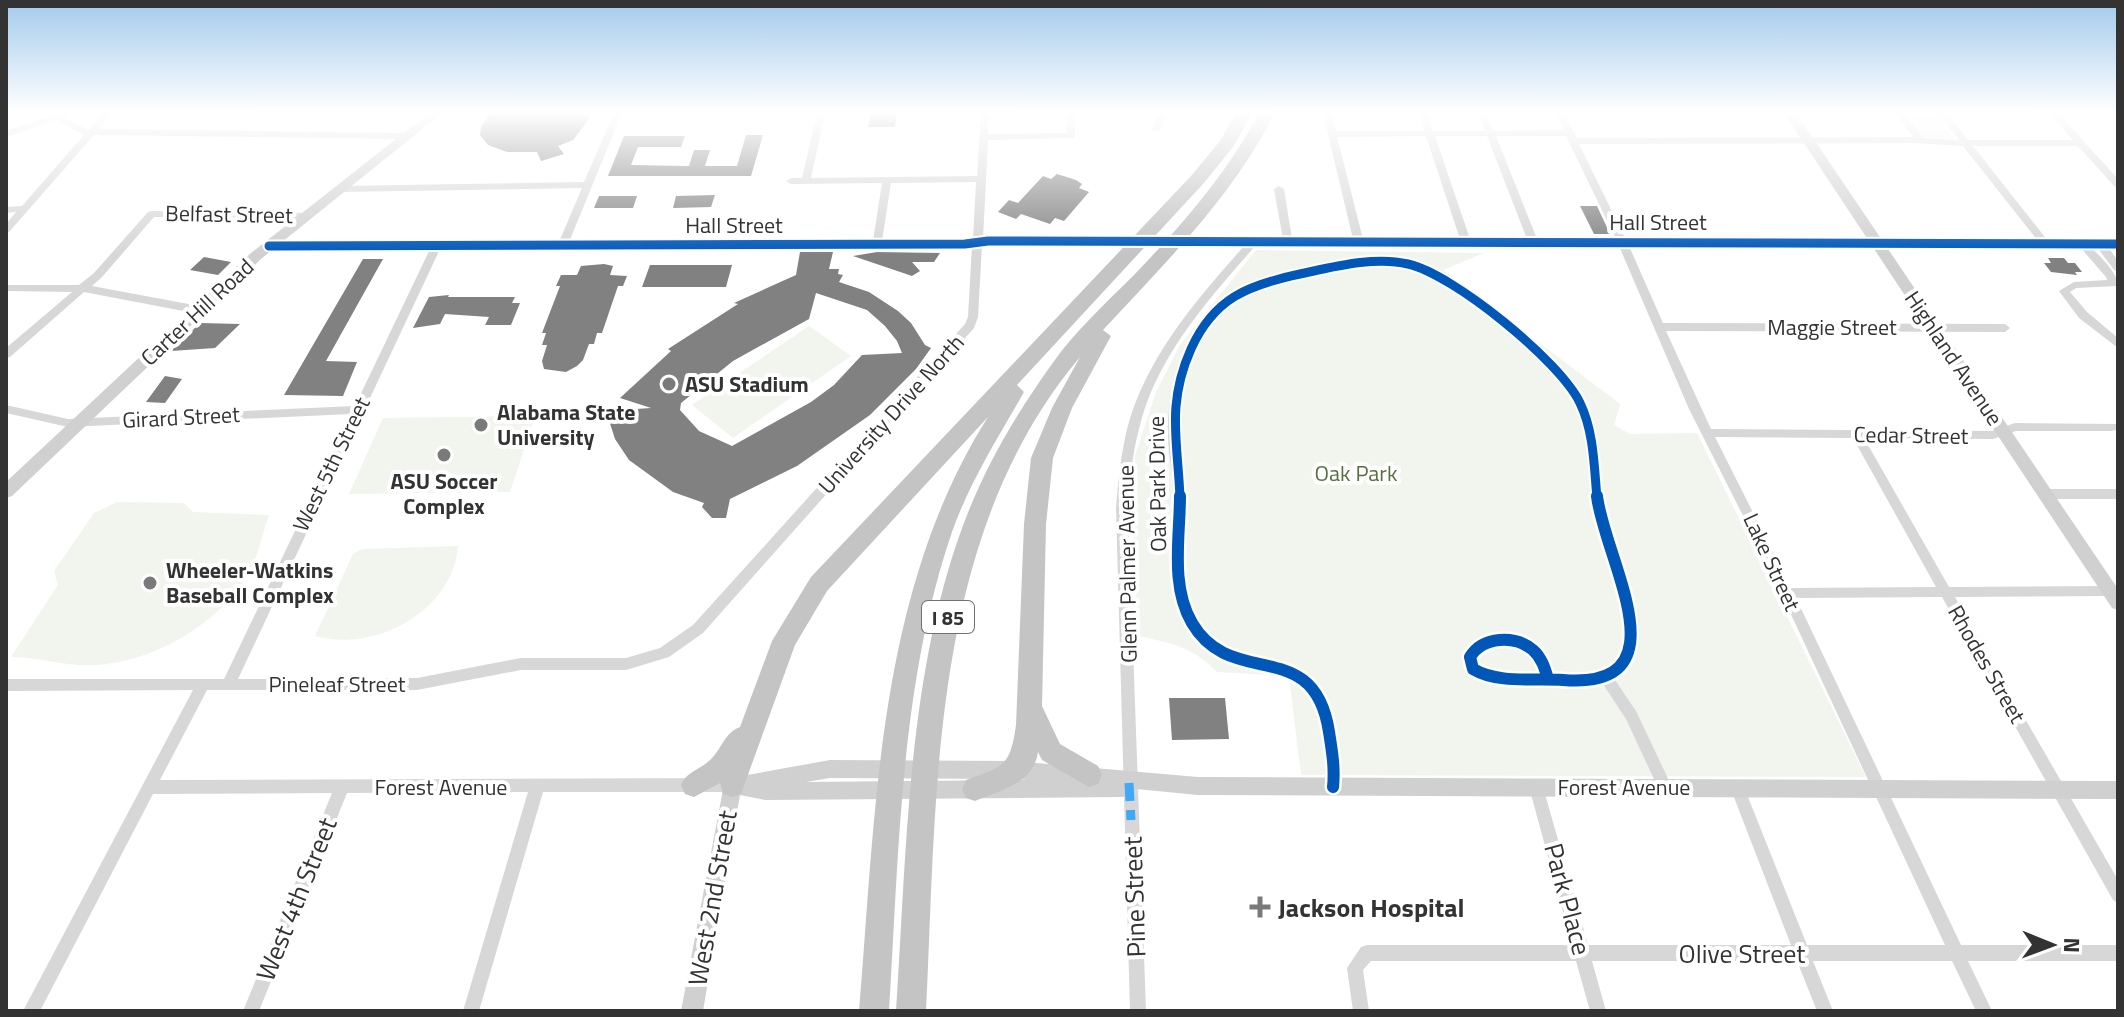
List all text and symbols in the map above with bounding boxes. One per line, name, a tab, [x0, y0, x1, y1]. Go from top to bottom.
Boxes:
street label: Belfast Street	[165, 196, 293, 232]
street label: Hall Street	[1609, 205, 1707, 239]
street label: Hall Street	[685, 208, 783, 242]
street label: Carter Hill Road	[133, 250, 261, 374]
street label: Highland Avenue	[1896, 284, 2012, 432]
street label: Maggie Street	[1767, 310, 1897, 344]
street label: University Drive North	[810, 327, 972, 501]
place label: ASU Stadium	[685, 367, 809, 401]
marker: ASU Stadium	[660, 375, 678, 393]
street label: West 5th Street	[284, 391, 378, 537]
place label: Alabama State University	[497, 395, 636, 454]
street label: Girard Street	[121, 397, 241, 437]
marker: Alabama State University	[472, 416, 490, 434]
street label: Oak Park Drive	[1139, 416, 1175, 552]
street label: Cedar Street	[1853, 417, 1969, 453]
marker: ASU Soccer Complex	[435, 446, 453, 464]
park label: Oak Park	[1314, 456, 1398, 490]
place label: ASU Soccer Complex	[391, 464, 497, 523]
street label: Glenn Palmer Avenue	[1108, 465, 1146, 663]
street label: Lake Street	[1735, 507, 1810, 617]
place label: Wheeler-Watkins Baseball Complex	[166, 553, 334, 612]
marker: Wheeler-Watkins Baseball Complex	[141, 574, 159, 592]
street label: Rhodes Street	[1939, 599, 2035, 730]
road number: I 85	[922, 601, 974, 633]
street label: Pineleaf Street	[269, 667, 406, 701]
street label: Forest Avenue	[375, 770, 507, 804]
street label: Forest Avenue	[1558, 770, 1690, 804]
street label: West 2nd Street	[677, 807, 747, 989]
street label: West 4th Street	[246, 812, 346, 986]
street label: Pine Street	[1112, 836, 1156, 958]
street label: Park Place	[1534, 839, 1602, 959]
place label: Jackson Hospital	[1278, 888, 1465, 927]
marker: Jackson Hospital	[1249, 896, 1271, 918]
north arrow	[2012, 905, 2092, 985]
street label: Olive Street	[1678, 934, 1806, 973]
text: N	[2055, 937, 2089, 953]

